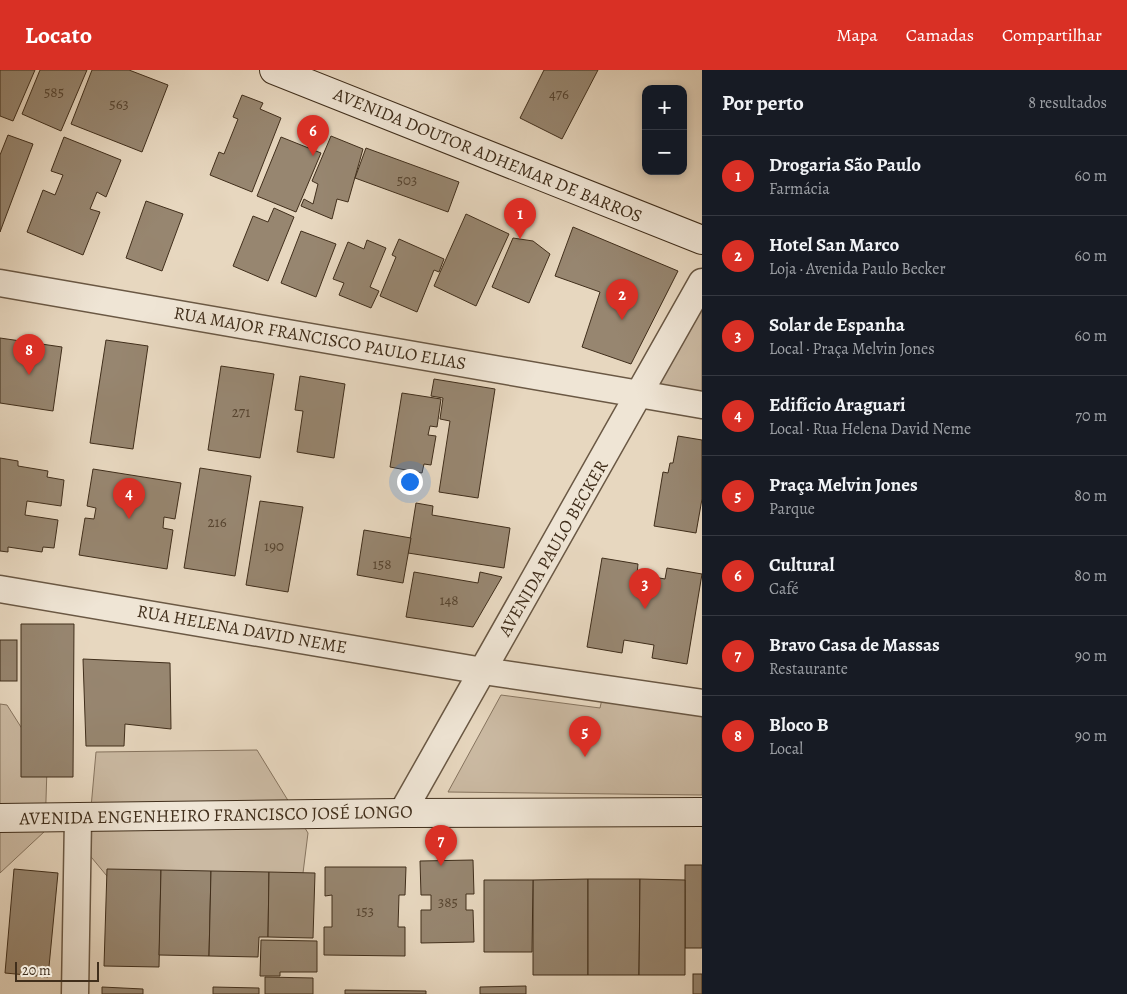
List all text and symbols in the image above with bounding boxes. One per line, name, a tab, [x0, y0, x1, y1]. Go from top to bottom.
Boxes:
text: Locato	[25, 19, 92, 51]
text: Mapa	[836, 23, 878, 47]
text: Camadas	[906, 23, 974, 47]
text: Compartilhar	[1002, 23, 1102, 47]
house number: 585	[44, 82, 64, 102]
street label: AVENIDA DOUTOR ADHEMAR DE BARROS	[329, 82, 646, 228]
house number: 476	[549, 84, 569, 104]
map controls	[642, 85, 687, 175]
button: +	[642, 85, 687, 130]
text: Por perto	[722, 89, 804, 117]
text: 8 resultados	[1028, 92, 1107, 114]
house number: 563	[109, 94, 129, 114]
pin: 6	[297, 115, 329, 156]
button: −	[642, 130, 687, 175]
text: Drogaria São Paulo	[769, 152, 921, 178]
text: 1	[735, 165, 741, 187]
text: 60 m	[1075, 165, 1107, 187]
house number: 503	[397, 170, 417, 190]
text: Farmácia	[769, 178, 830, 200]
pin: 1	[504, 198, 536, 239]
text: Hotel San Marco	[769, 232, 899, 258]
text: 2	[734, 245, 742, 267]
text: 60 m	[1075, 245, 1107, 267]
text: Loja · Avenida Paulo Becker	[769, 258, 946, 280]
pin: 2	[606, 279, 638, 320]
street label: RUA MAJOR FRANCISCO PAULO ELIAS	[172, 300, 468, 376]
text: Solar de Espanha	[769, 312, 905, 338]
text: 3	[735, 325, 741, 347]
text: 60 m	[1075, 325, 1107, 347]
pin: 8	[13, 334, 45, 375]
text: Local · Praça Melvin Jones	[769, 338, 935, 360]
text: Edifício Araguari	[769, 392, 906, 418]
house number: 271	[232, 402, 250, 422]
text: 4	[734, 405, 742, 427]
text: 70 m	[1075, 405, 1107, 427]
text: Local · Rua Helena David Neme	[769, 418, 971, 440]
street label: AVENIDA PAULO BECKER	[492, 455, 613, 641]
your location	[397, 469, 423, 495]
text: Praça Melvin Jones	[769, 472, 918, 498]
pin: 4	[113, 478, 145, 519]
text: 5	[735, 485, 741, 507]
text: 80 m	[1074, 485, 1107, 507]
text: Parque	[769, 498, 815, 520]
house number: 216	[207, 512, 227, 532]
house number: 190	[264, 536, 284, 556]
text: Cultural	[769, 552, 834, 578]
house number: 158	[373, 554, 391, 574]
text: 6	[734, 565, 742, 587]
text: 80 m	[1074, 565, 1107, 587]
pin: 3	[629, 568, 661, 609]
text: Café	[769, 578, 799, 600]
house number: 148	[439, 590, 459, 610]
street label: RUA HELENA DAVID NEME	[135, 599, 349, 659]
text: Bravo Casa de Massas	[769, 632, 940, 658]
text: 7	[735, 645, 741, 667]
text: 90 m	[1075, 645, 1107, 667]
text: Restaurante	[769, 658, 848, 680]
text: Bloco B	[769, 712, 829, 738]
pin: 5	[569, 716, 601, 757]
text: 8	[734, 725, 742, 747]
text: 90 m	[1075, 725, 1107, 747]
text: Local	[769, 738, 803, 760]
street label: AVENIDA ENGENHEIRO FRANCISCO JOSÉ LONGO	[18, 800, 413, 830]
pin: 7	[425, 825, 457, 866]
house number: 385	[438, 892, 458, 912]
house number: 153	[356, 901, 374, 921]
scale bar	[15, 959, 99, 982]
text: 20 m	[22, 961, 51, 980]

